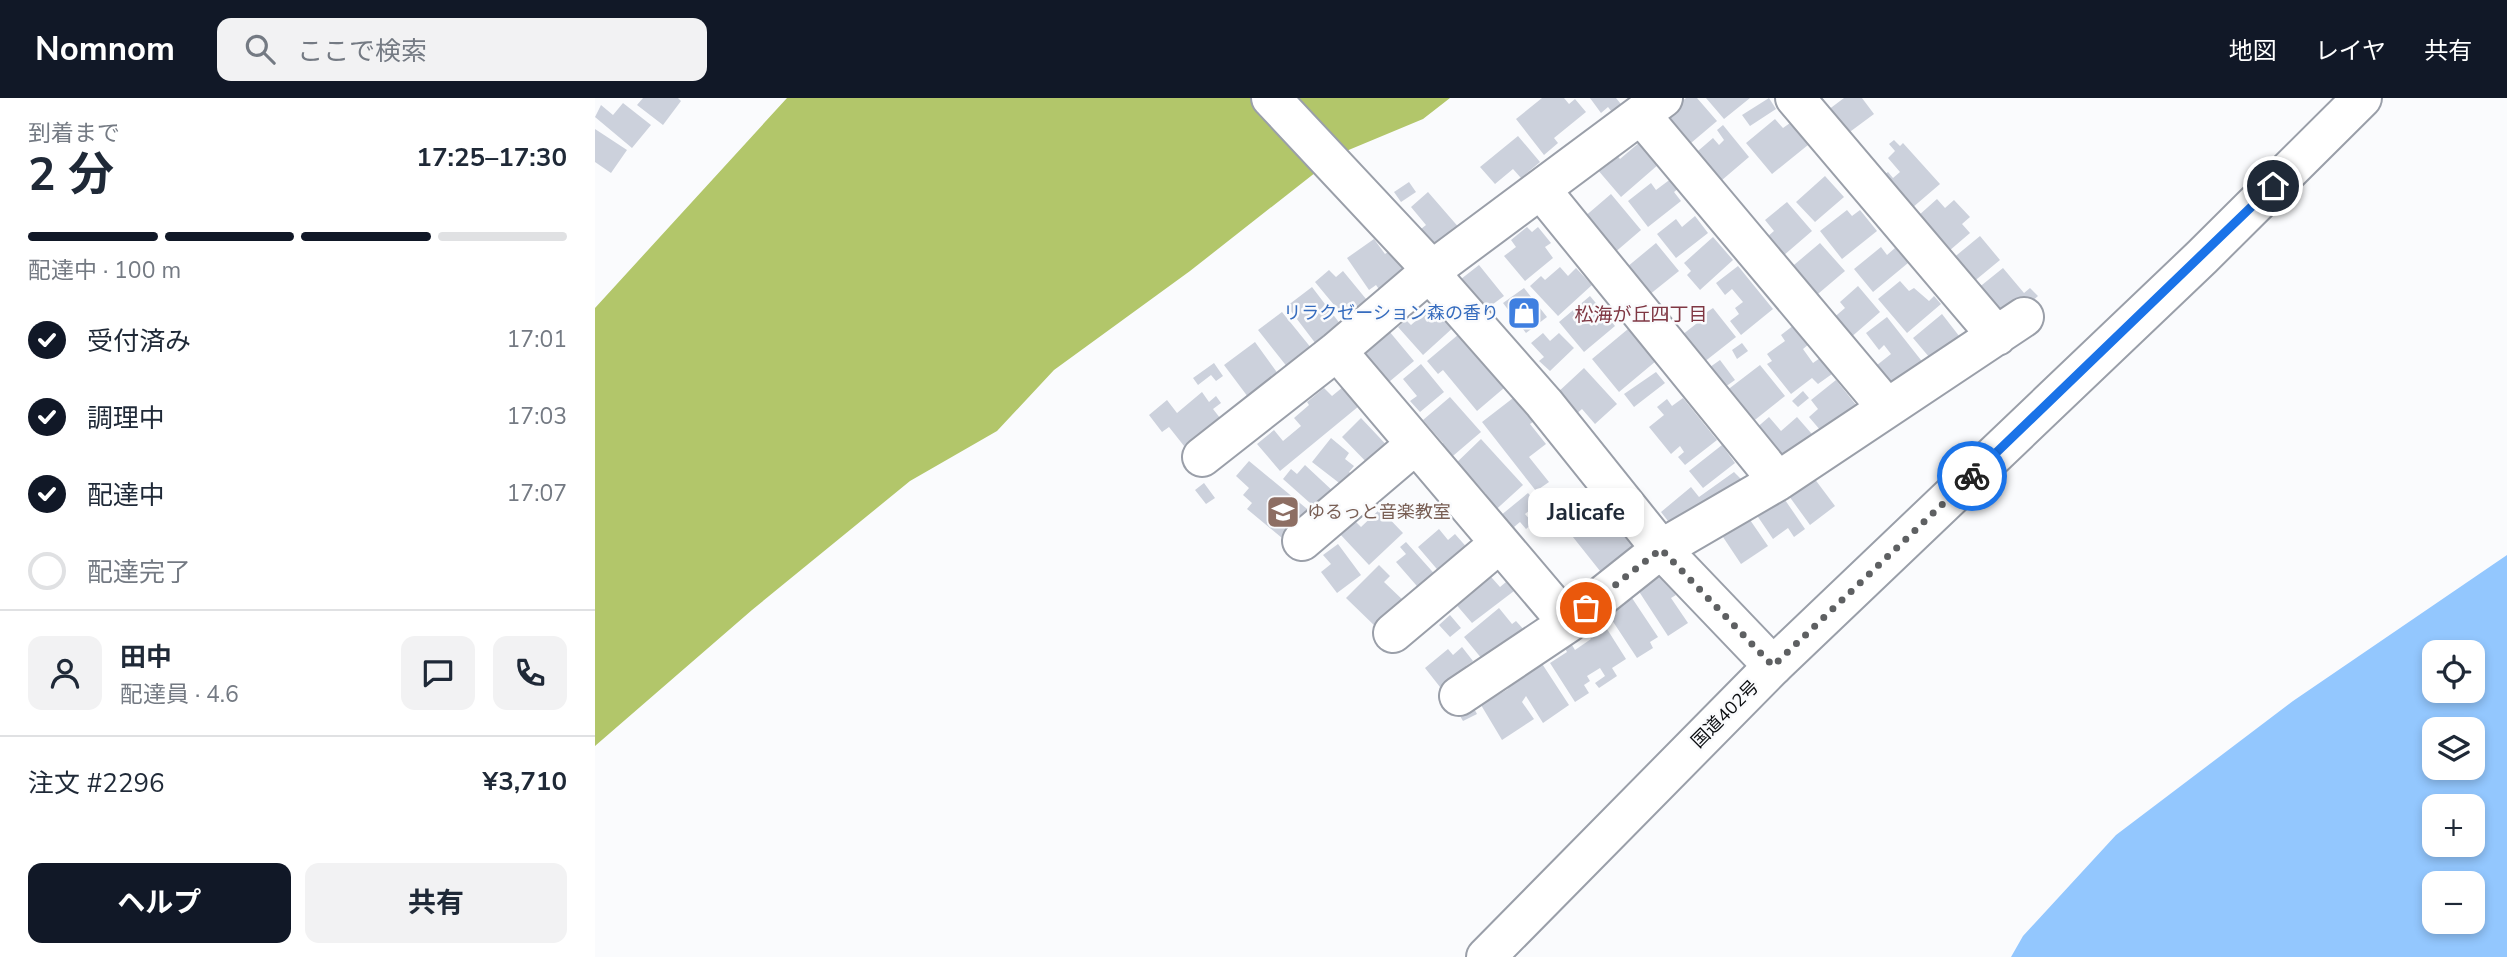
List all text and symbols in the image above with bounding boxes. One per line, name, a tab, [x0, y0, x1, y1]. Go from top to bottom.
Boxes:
search box	[217, 18, 707, 81]
text: Nomnom	[35, 27, 175, 72]
icon: search	[241, 30, 279, 68]
text: ここで検索	[297, 34, 427, 69]
text: 地図	[2229, 35, 2277, 67]
text: レイヤ	[2315, 35, 2386, 67]
text: 共有	[2424, 35, 2472, 67]
text: 到着まで	[28, 118, 120, 149]
text: 17:25–17:30	[416, 140, 567, 175]
text: 2 分	[28, 143, 114, 206]
pin	[2243, 156, 2303, 216]
icon: home	[2254, 167, 2292, 205]
text: 配達中 · 100 m	[28, 255, 181, 286]
shop icon: リラクゼーション森の香り	[1505, 294, 1543, 332]
place label: リラクゼーション森の香り	[1283, 301, 1499, 325]
district label: 松海が丘四丁目	[1574, 302, 1708, 328]
icon: check	[28, 321, 66, 359]
text: 受付済み	[87, 324, 191, 359]
text: 17:01	[507, 324, 567, 355]
icon: check	[28, 398, 66, 436]
text: 調理中	[87, 401, 165, 436]
text: 17:03	[507, 401, 567, 432]
courier	[1937, 441, 2007, 511]
icon: bike	[1953, 457, 1991, 495]
icon: check	[28, 475, 66, 513]
text: 配達中	[87, 478, 165, 513]
text: 17:07	[507, 478, 567, 509]
callout: Jalicafe	[1528, 489, 1644, 538]
school or university icon: ゆるっと音楽教室	[1264, 493, 1302, 531]
text: Jalicafe	[1547, 497, 1625, 528]
place label: ゆるっと音楽教室	[1307, 500, 1451, 524]
text: 配達完了	[87, 555, 191, 590]
pin	[1556, 578, 1616, 638]
icon: bag	[1567, 589, 1605, 627]
button: person	[28, 636, 102, 710]
button: chat	[401, 636, 475, 710]
button: phone	[493, 636, 567, 710]
text: 田中	[120, 640, 172, 675]
map controls	[2422, 640, 2485, 934]
button: locate	[2422, 640, 2485, 703]
street label: 国道402号	[1686, 675, 1764, 753]
text: 配達員 · 4.6	[120, 679, 239, 710]
button: layers	[2422, 717, 2485, 780]
text: ¥3,710	[483, 764, 567, 799]
text: 注文 #2296	[28, 766, 165, 801]
button: +	[2422, 794, 2485, 857]
button: ヘルプ	[28, 863, 291, 943]
button: 共有	[305, 863, 567, 943]
button: −	[2422, 871, 2485, 934]

